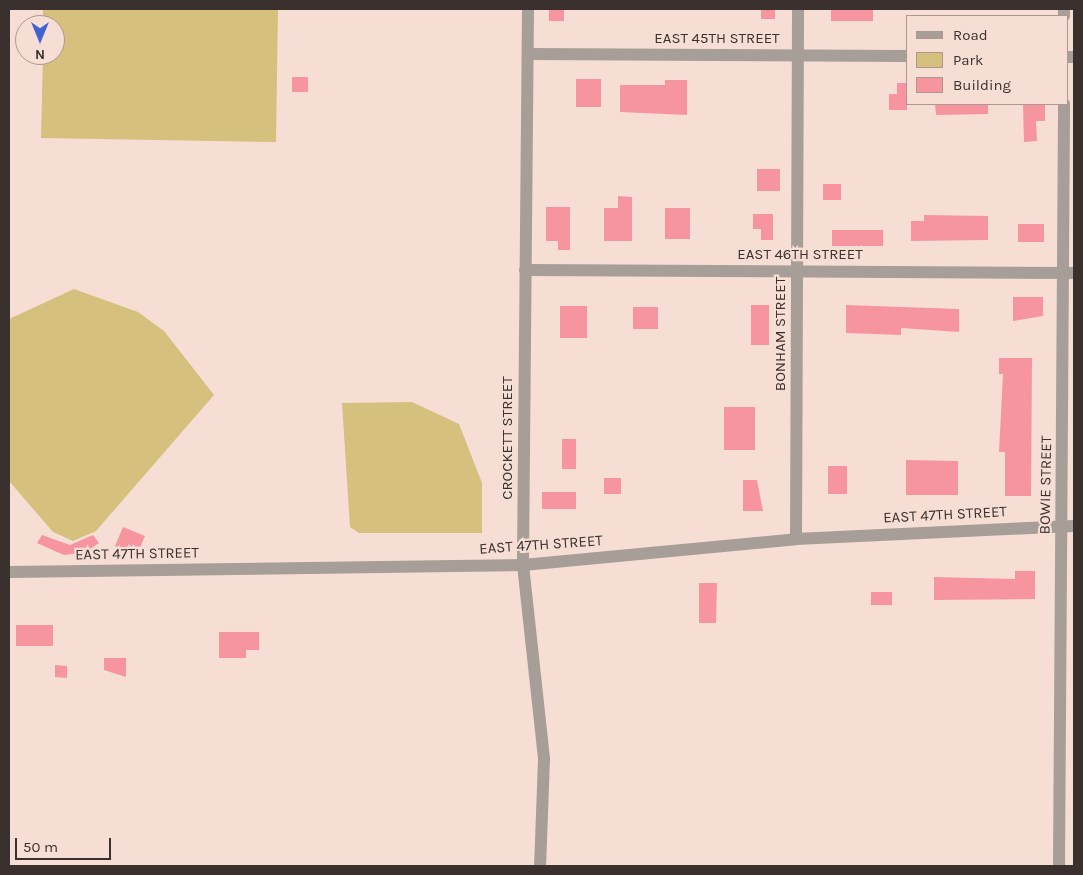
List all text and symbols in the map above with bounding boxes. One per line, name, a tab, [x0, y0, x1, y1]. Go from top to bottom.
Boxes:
north arrow	[15, 15, 65, 65]
legend	[906, 15, 1068, 105]
text: Road	[953, 26, 988, 44]
street label: EAST 45TH STREET	[654, 30, 780, 48]
text: N	[35, 46, 45, 63]
text: Park	[953, 51, 983, 69]
text: Building	[953, 76, 1011, 94]
street label: EAST 46TH STREET	[737, 246, 863, 264]
street label: BONHAM STREET	[772, 277, 790, 391]
street label: CROCKETT STREET	[499, 376, 517, 500]
street label: BOWIE STREET	[1036, 435, 1056, 535]
street label: EAST 47TH STREET	[883, 503, 1007, 527]
street label: EAST 47TH STREET	[479, 532, 603, 558]
street label: EAST 47TH STREET	[75, 544, 199, 564]
scale bar	[18, 828, 114, 860]
text: 50 m	[23, 838, 58, 856]

